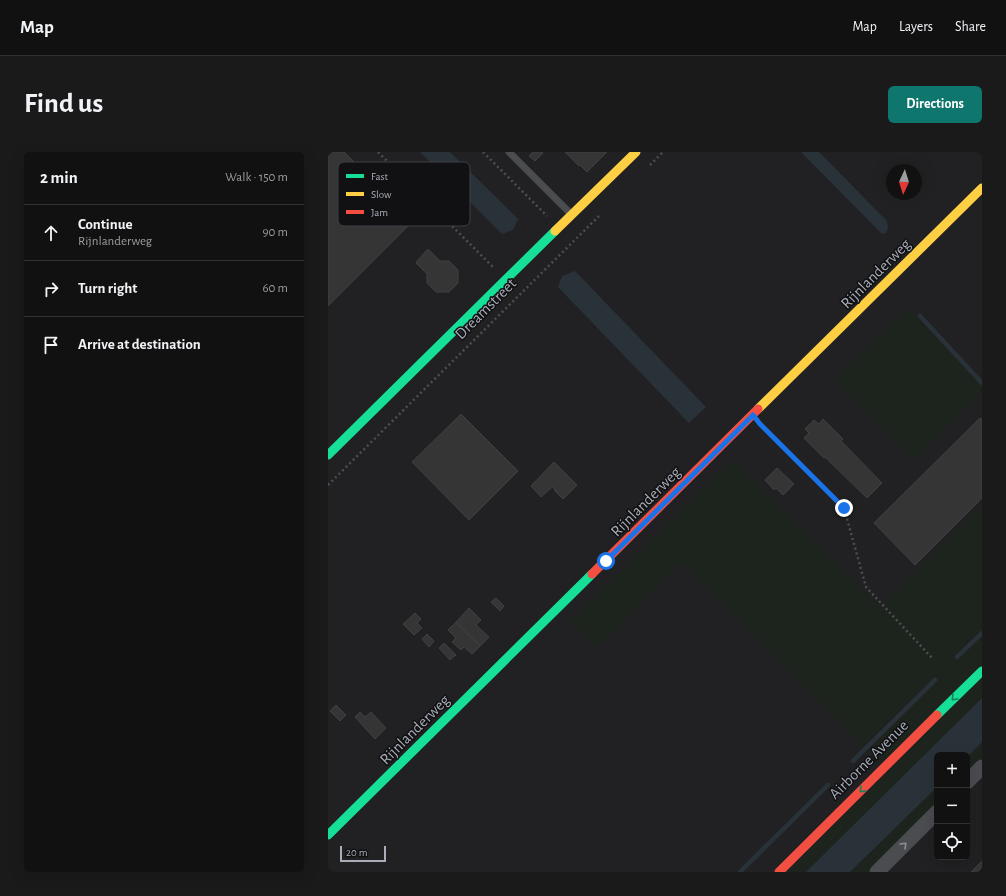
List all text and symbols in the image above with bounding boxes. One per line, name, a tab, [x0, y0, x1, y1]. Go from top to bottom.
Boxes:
text: Map	[20, 18, 54, 37]
text: Map	[852, 20, 877, 34]
text: Layers	[899, 20, 933, 34]
text: Share	[955, 20, 986, 34]
button: Directions	[888, 86, 982, 123]
text: Find us	[24, 90, 103, 118]
legend	[338, 162, 470, 226]
north arrow	[886, 164, 922, 200]
text: 2 min	[40, 169, 78, 186]
text: Walk · 150 m	[225, 171, 288, 184]
text: Fast	[371, 171, 389, 182]
text: Slow	[371, 189, 392, 200]
text: Jam	[371, 207, 388, 218]
text: Continue	[78, 217, 133, 232]
icon: ahead	[40, 222, 62, 244]
text: 90 m	[262, 226, 288, 239]
text: Rijnlanderweg	[78, 235, 152, 248]
street label: Rijnlanderweg	[838, 236, 914, 312]
street label: Dreamstreet	[452, 275, 519, 342]
icon: right	[40, 278, 62, 300]
text: Turn right	[78, 281, 137, 296]
text: 60 m	[262, 282, 288, 295]
icon: arrive	[40, 334, 62, 356]
text: Arrive at destination	[78, 337, 201, 352]
street label: Rijnlanderweg	[608, 464, 684, 540]
route end	[835, 499, 853, 517]
route start	[597, 552, 615, 570]
street label: Rijnlanderweg	[377, 692, 453, 768]
one-way arrow	[951, 694, 959, 701]
street label: Airborne Avenue	[826, 717, 911, 802]
map controls	[934, 752, 970, 860]
button: +	[934, 752, 970, 788]
one-way arrow	[859, 785, 867, 793]
button: −	[934, 788, 970, 824]
button: locate	[934, 824, 970, 860]
one-way arrow	[899, 842, 907, 849]
scale bar	[340, 844, 386, 863]
text: 20 m	[346, 847, 367, 858]

